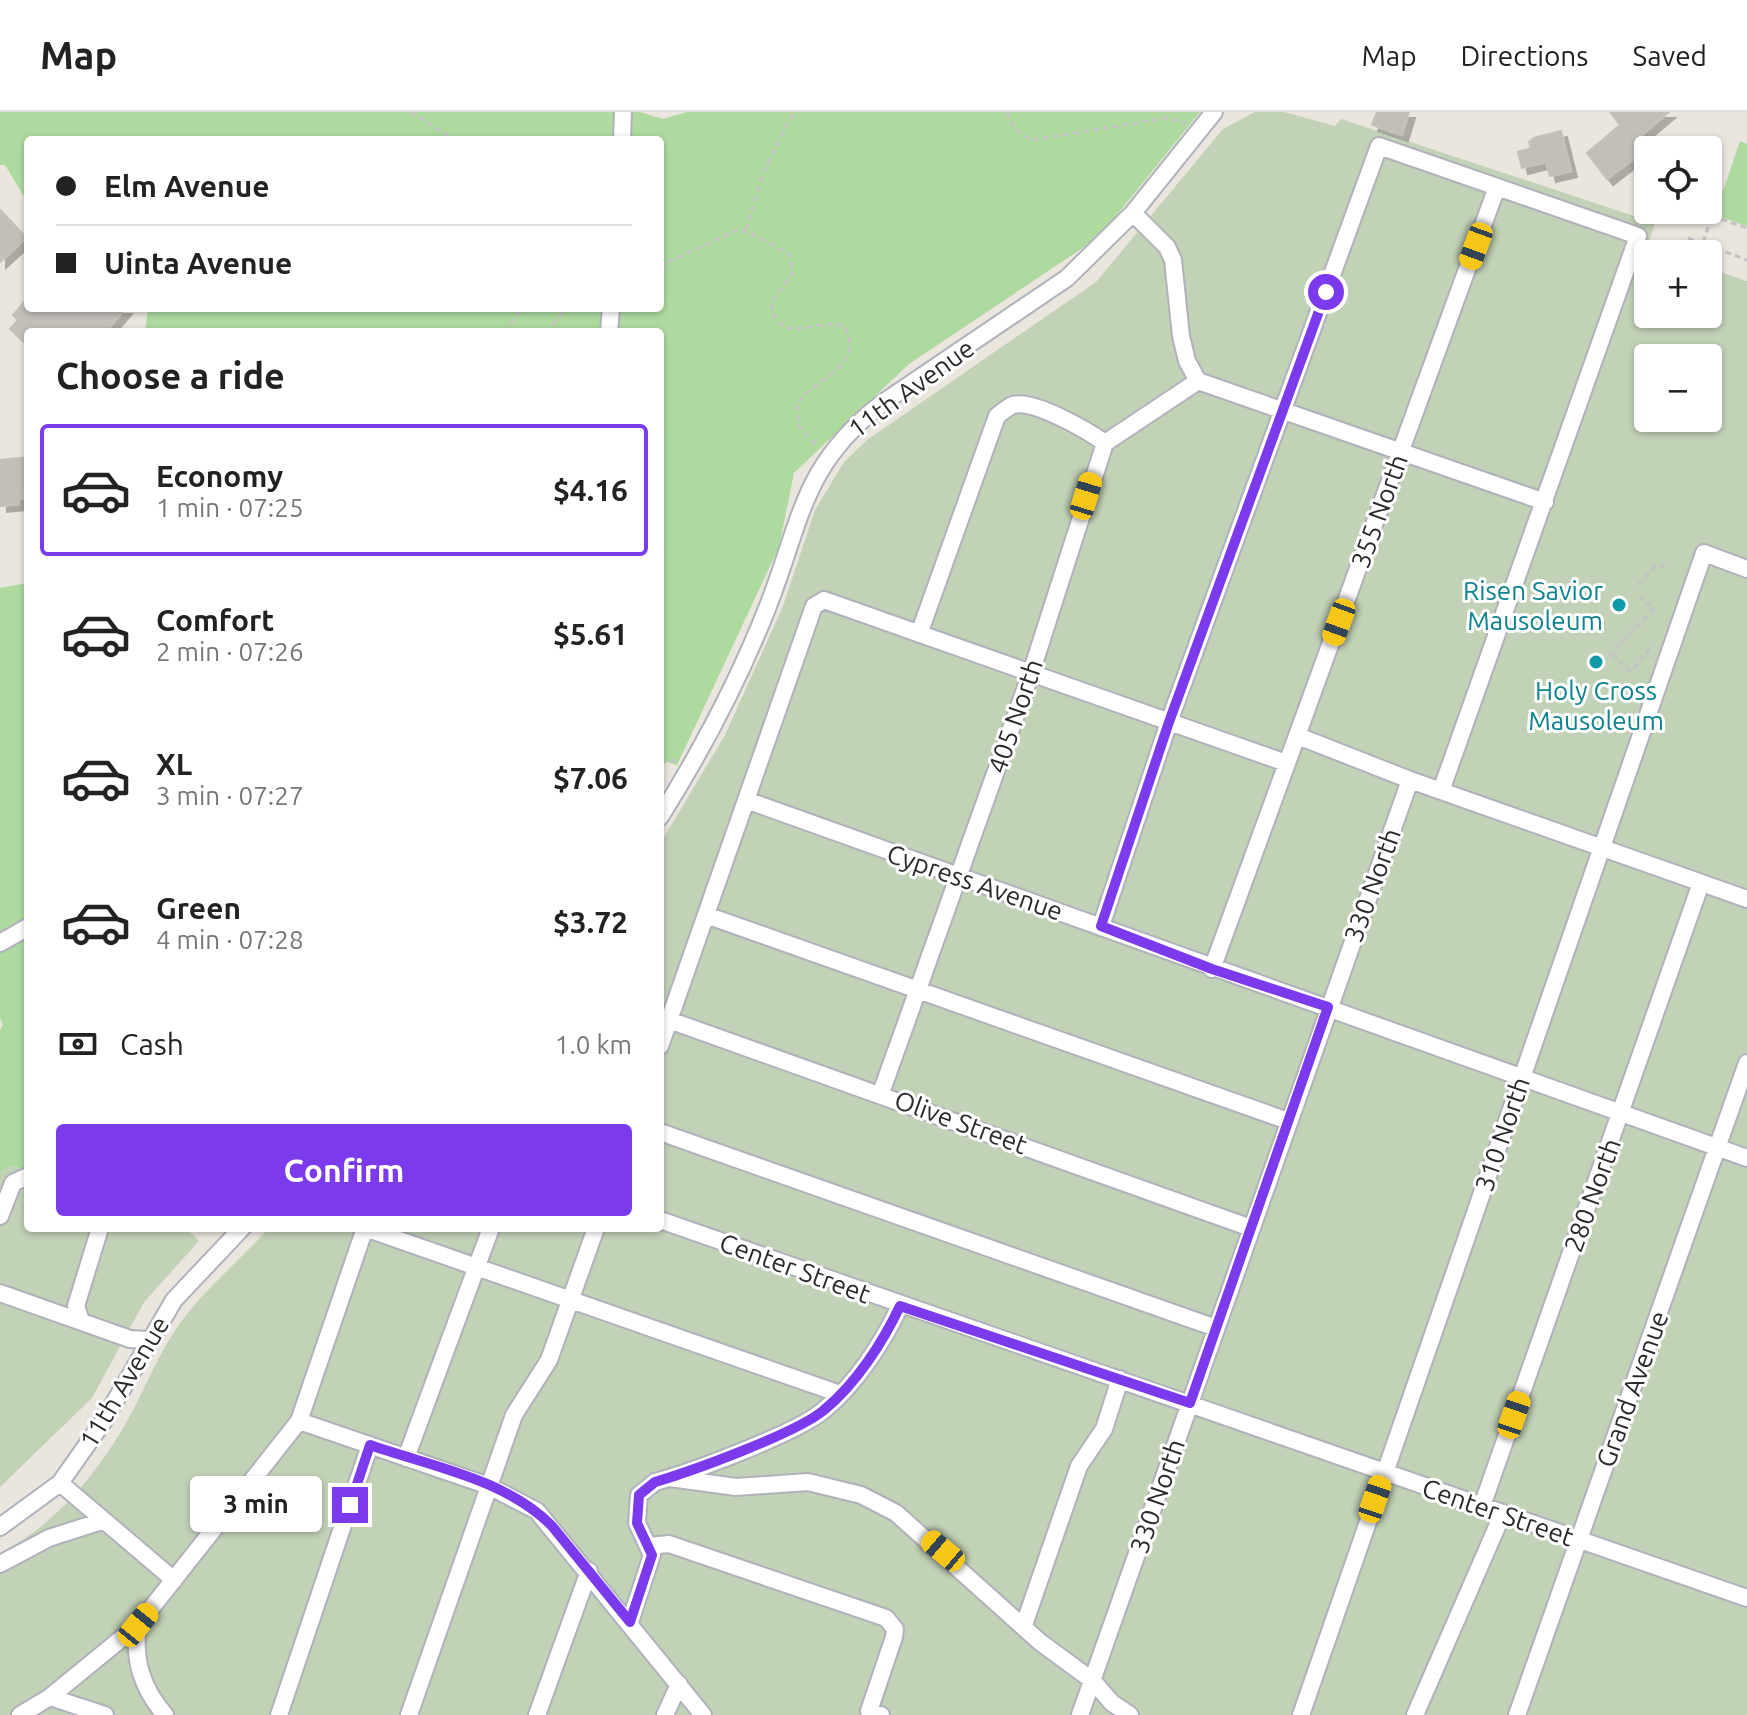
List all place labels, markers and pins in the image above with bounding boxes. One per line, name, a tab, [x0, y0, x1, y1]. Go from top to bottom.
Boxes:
place label: Risen Savior Mausoleum	[1463, 576, 1603, 635]
marker: Risen Savior Mausoleum	[1610, 596, 1628, 614]
marker: Holy Cross Mausoleum	[1587, 653, 1605, 671]
place label: Holy Cross Mausoleum	[1528, 676, 1664, 735]

